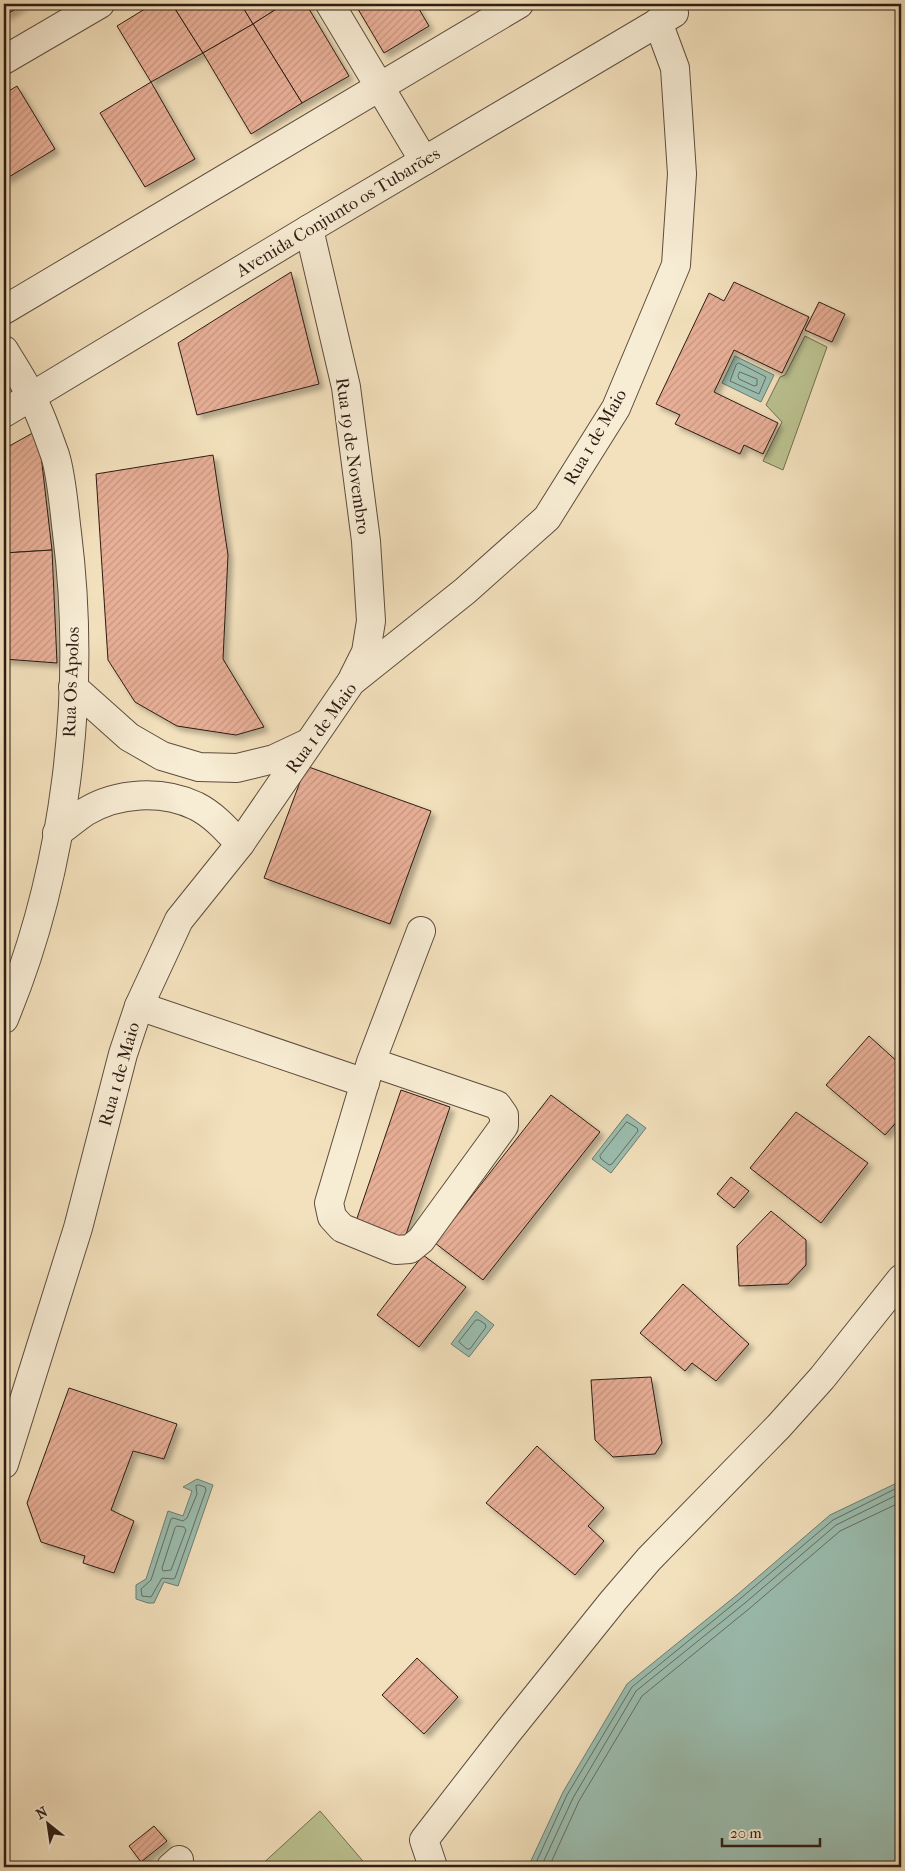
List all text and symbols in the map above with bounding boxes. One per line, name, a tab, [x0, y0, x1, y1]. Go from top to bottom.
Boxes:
street label: Avenida Conjunto os Tubarões	[232, 143, 444, 282]
street label: Rua 19 de Novembro	[331, 376, 374, 536]
street label: Rua 1 de Maio	[560, 386, 631, 489]
street label: Rua Os Apolos	[59, 626, 84, 738]
street label: Rua 1 de Maio	[281, 679, 361, 778]
street label: Rua 1 de Maio	[95, 1020, 144, 1129]
north arrow	[22, 1798, 72, 1848]
text: N	[33, 1803, 51, 1823]
scale bar	[722, 1816, 820, 1848]
text: 20 m	[730, 1824, 762, 1842]

